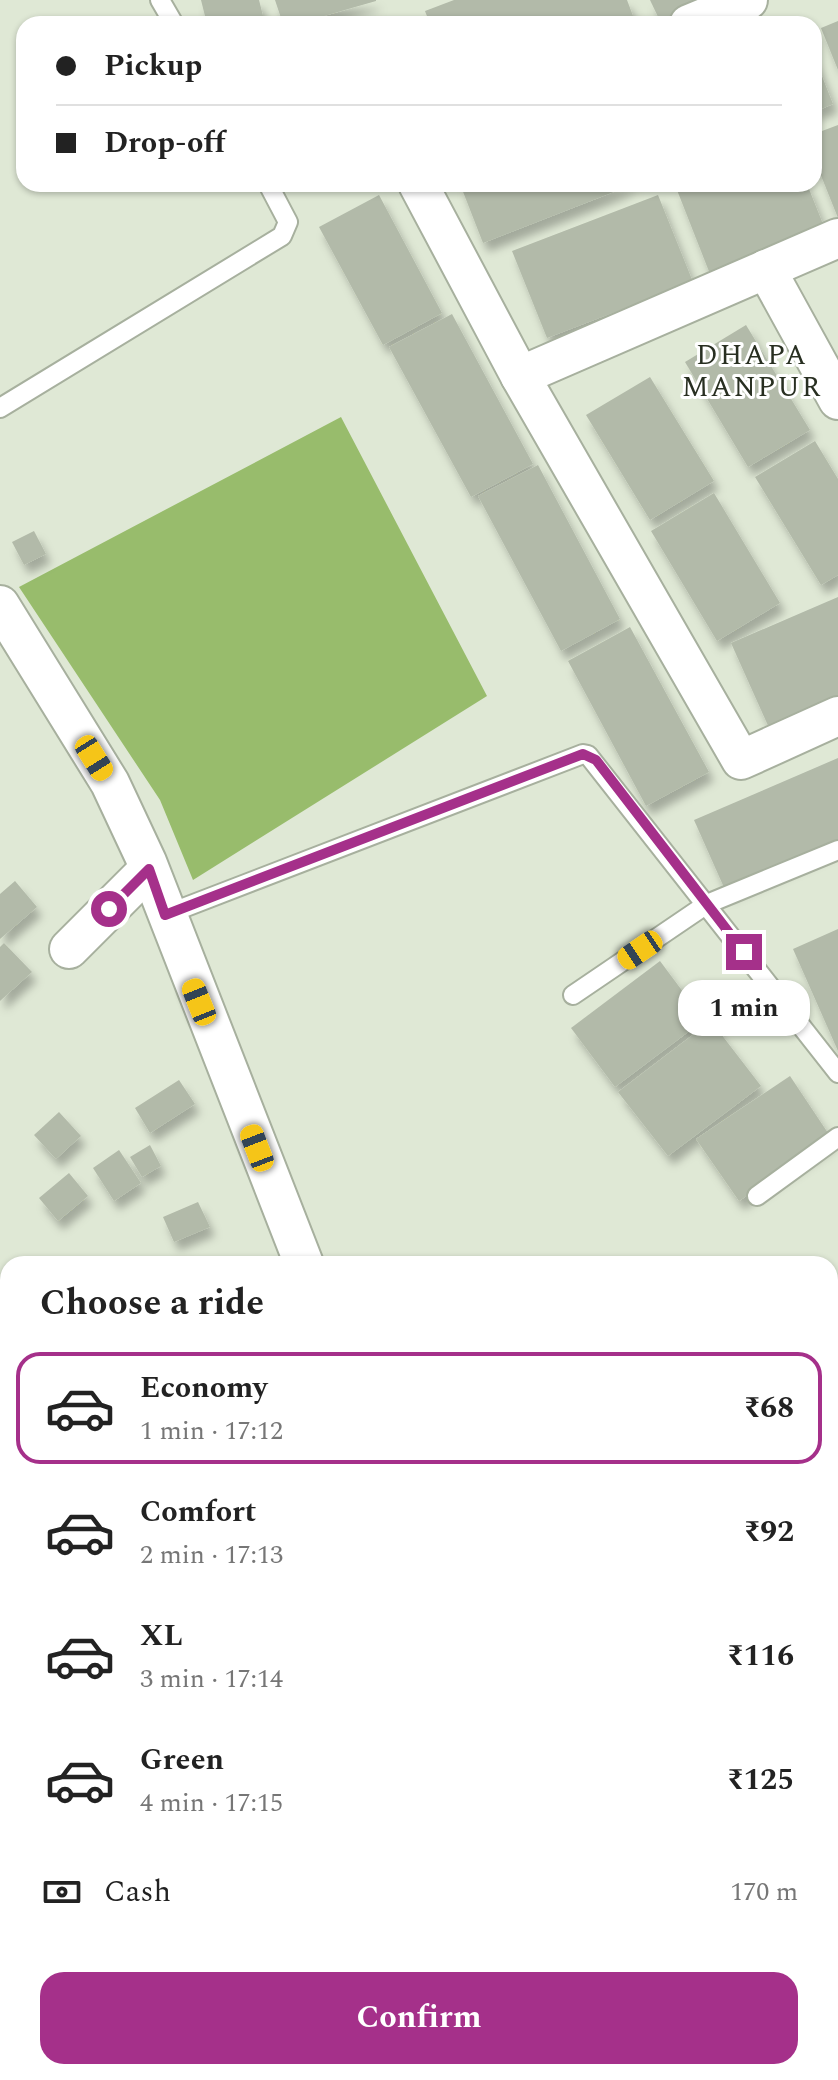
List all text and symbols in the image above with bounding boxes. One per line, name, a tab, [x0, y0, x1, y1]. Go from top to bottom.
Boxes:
text: Pickup	[104, 43, 202, 89]
text: Drop-off	[104, 120, 225, 166]
district label: DHAPA MANPUR	[682, 334, 822, 409]
car	[71, 731, 117, 785]
route start	[91, 891, 127, 927]
car	[613, 927, 667, 973]
route end	[726, 934, 762, 970]
car	[179, 975, 219, 1029]
callout: 1 min	[678, 980, 810, 1036]
text: 1 min	[709, 988, 779, 1028]
car	[237, 1121, 277, 1175]
text: Choose a ride	[40, 1276, 264, 1331]
text: Economy	[140, 1365, 267, 1411]
icon: car	[44, 1372, 116, 1444]
text: ₹68	[744, 1385, 794, 1431]
text: 1 min · 17:12	[140, 1411, 283, 1451]
text: Comfort	[140, 1489, 256, 1535]
icon: car	[44, 1496, 116, 1568]
text: ₹92	[744, 1509, 794, 1555]
text: 2 min · 17:13	[140, 1535, 283, 1575]
text: XL	[140, 1613, 183, 1659]
icon: car	[44, 1620, 116, 1692]
text: ₹116	[727, 1633, 794, 1679]
text: 3 min · 17:14	[140, 1659, 283, 1699]
text: Green	[140, 1737, 224, 1783]
icon: car	[44, 1744, 116, 1816]
text: ₹125	[727, 1757, 794, 1803]
text: 4 min · 17:15	[140, 1783, 283, 1823]
text: Cash	[104, 1869, 171, 1915]
icon: cash	[40, 1870, 84, 1914]
text: 170 m	[730, 1872, 798, 1912]
button: Confirm	[40, 1972, 798, 2064]

